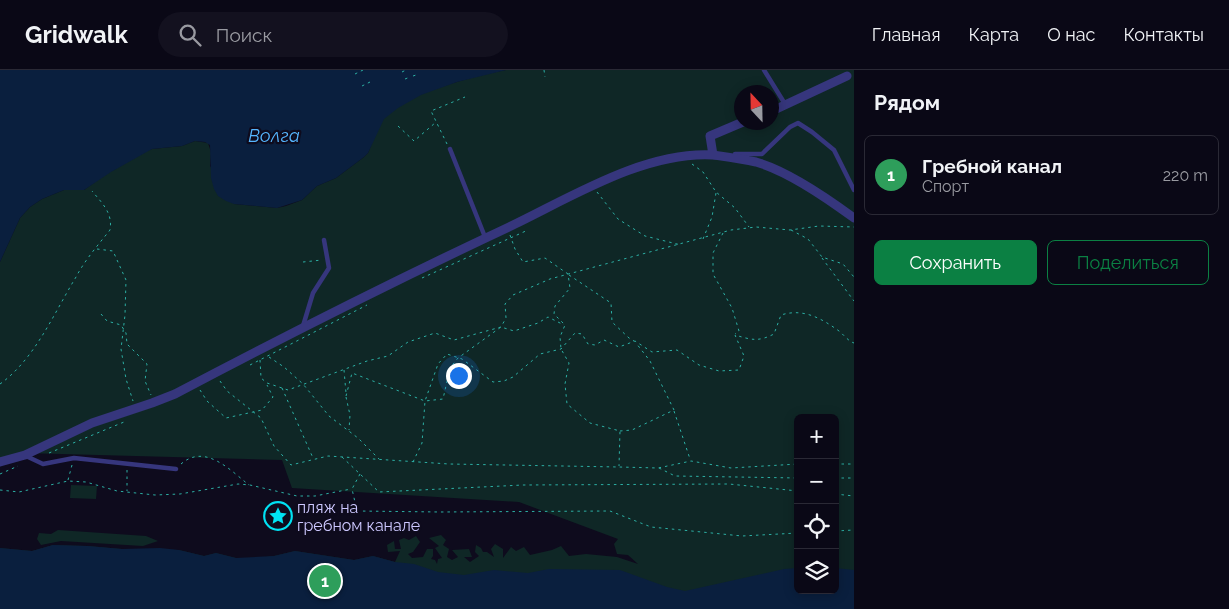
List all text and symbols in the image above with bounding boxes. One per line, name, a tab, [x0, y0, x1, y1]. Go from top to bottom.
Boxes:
search box	[158, 12, 508, 57]
text: Gridwalk	[25, 20, 128, 49]
icon: search	[176, 21, 204, 49]
text: Поиск	[216, 24, 272, 46]
text: Главная	[872, 24, 940, 45]
text: Карта	[968, 24, 1019, 45]
text: О нас	[1047, 24, 1095, 45]
text: Контакты	[1123, 24, 1204, 45]
north arrow	[734, 85, 779, 130]
text: Рядом	[874, 90, 940, 115]
water label: Волга	[248, 125, 300, 146]
text: Гребной канал	[922, 155, 1062, 177]
text: 1	[887, 166, 895, 185]
text: 220 m	[1163, 166, 1208, 185]
text: Спорт	[922, 177, 969, 196]
button: Сохранить	[874, 240, 1037, 285]
button: Поделиться	[1047, 240, 1209, 285]
your location	[446, 363, 472, 389]
map controls	[794, 414, 839, 594]
button: +	[794, 414, 839, 459]
button: −	[794, 459, 839, 504]
place label: пляж на гребном канале	[297, 498, 420, 535]
place icon: пляж на гребном канале	[263, 501, 293, 531]
button: locate	[794, 504, 839, 549]
button: layers	[794, 549, 839, 594]
pin: 1	[309, 562, 341, 600]

